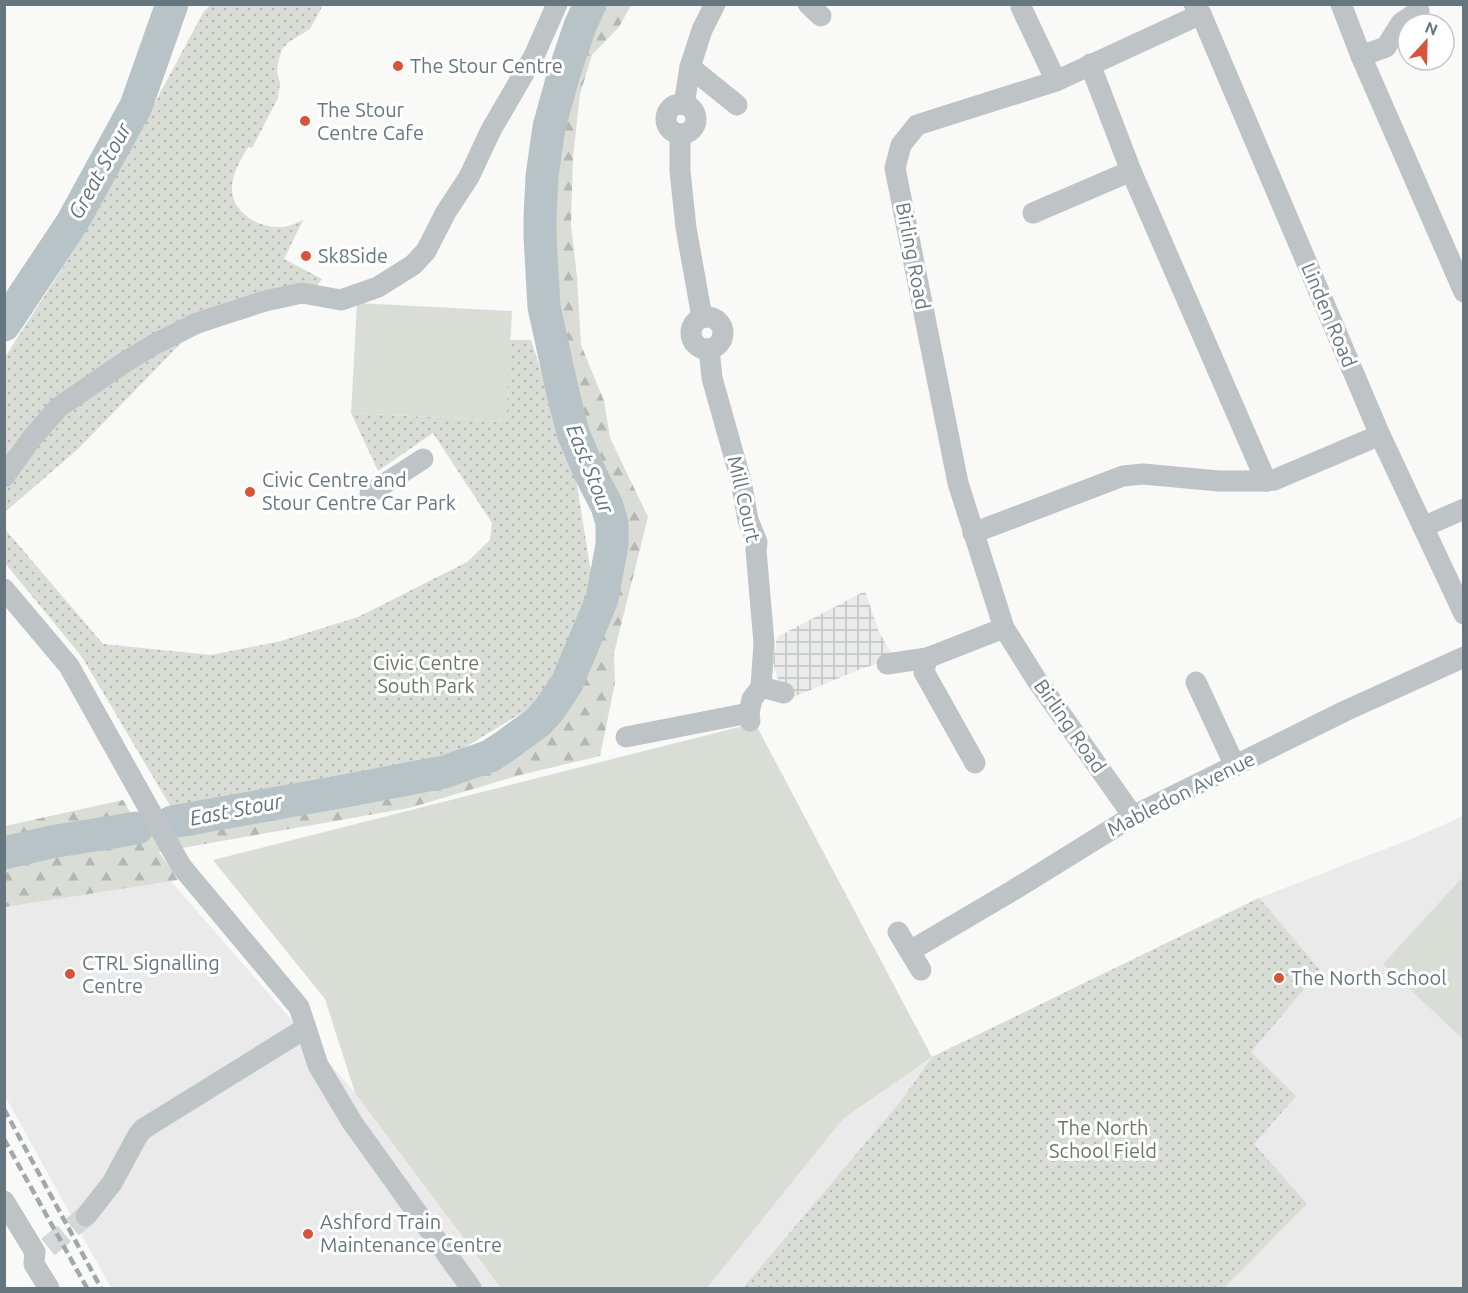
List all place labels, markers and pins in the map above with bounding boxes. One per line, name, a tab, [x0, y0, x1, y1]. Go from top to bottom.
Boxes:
place label: The Stour Centre	[410, 54, 563, 77]
marker: The Stour Centre	[391, 59, 405, 73]
place label: The Stour Centre Cafe	[317, 98, 424, 144]
marker: The Stour Centre Cafe	[298, 114, 312, 128]
place label: Sk8Side	[318, 244, 388, 267]
marker: Sk8Side	[299, 249, 313, 263]
place label: Civic Centre and Stour Centre Car Park	[262, 468, 456, 514]
marker: Civic Centre and Stour Centre Car Park	[243, 485, 257, 499]
place label: CTRL Signalling Centre	[82, 951, 220, 997]
place label: The North School	[1291, 966, 1446, 989]
marker: CTRL Signalling Centre	[63, 967, 77, 981]
marker: The North School	[1272, 971, 1286, 985]
place label: Ashford Train Maintenance Centre	[320, 1210, 502, 1256]
marker: Ashford Train Maintenance Centre	[301, 1227, 315, 1241]

